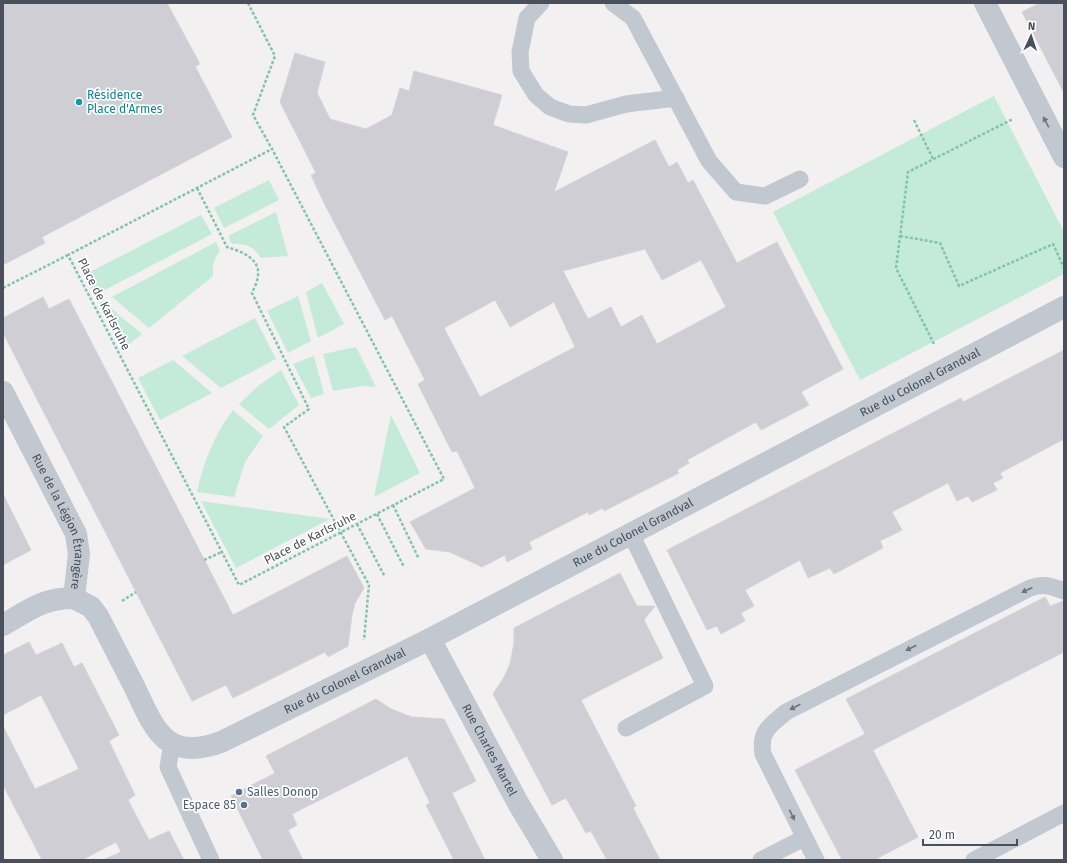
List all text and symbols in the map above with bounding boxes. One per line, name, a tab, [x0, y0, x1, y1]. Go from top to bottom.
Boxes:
north arrow	[1011, 16, 1051, 56]
text: N	[1028, 20, 1035, 33]
place label: Résidence Place d'Armes	[87, 88, 163, 116]
marker: Résidence Place d'Armes	[74, 97, 84, 107]
one-way arrow	[1042, 117, 1049, 128]
street label: Place de Karlsruhe	[75, 256, 133, 352]
street label: Rue du Colonel Grandval	[857, 345, 983, 420]
street label: Rue de la Légion Étrangère	[29, 451, 86, 590]
street label: Rue du Colonel Grandval	[570, 495, 696, 570]
street label: Place de Karlsruhe	[262, 509, 358, 567]
one-way arrow	[1021, 587, 1033, 593]
street label: Rue du Colonel Grandval	[282, 645, 408, 717]
one-way arrow	[905, 645, 917, 651]
street label: Rue Charles Martel	[459, 702, 520, 799]
one-way arrow	[789, 704, 801, 710]
place label: Salles Donop	[247, 785, 318, 799]
marker: Salles Donop	[234, 787, 244, 797]
place label: Espace 85	[183, 798, 236, 812]
marker: Espace 85	[239, 800, 249, 810]
one-way arrow	[789, 809, 796, 820]
scale bar	[923, 821, 1017, 847]
text: 20 m	[929, 828, 955, 842]

